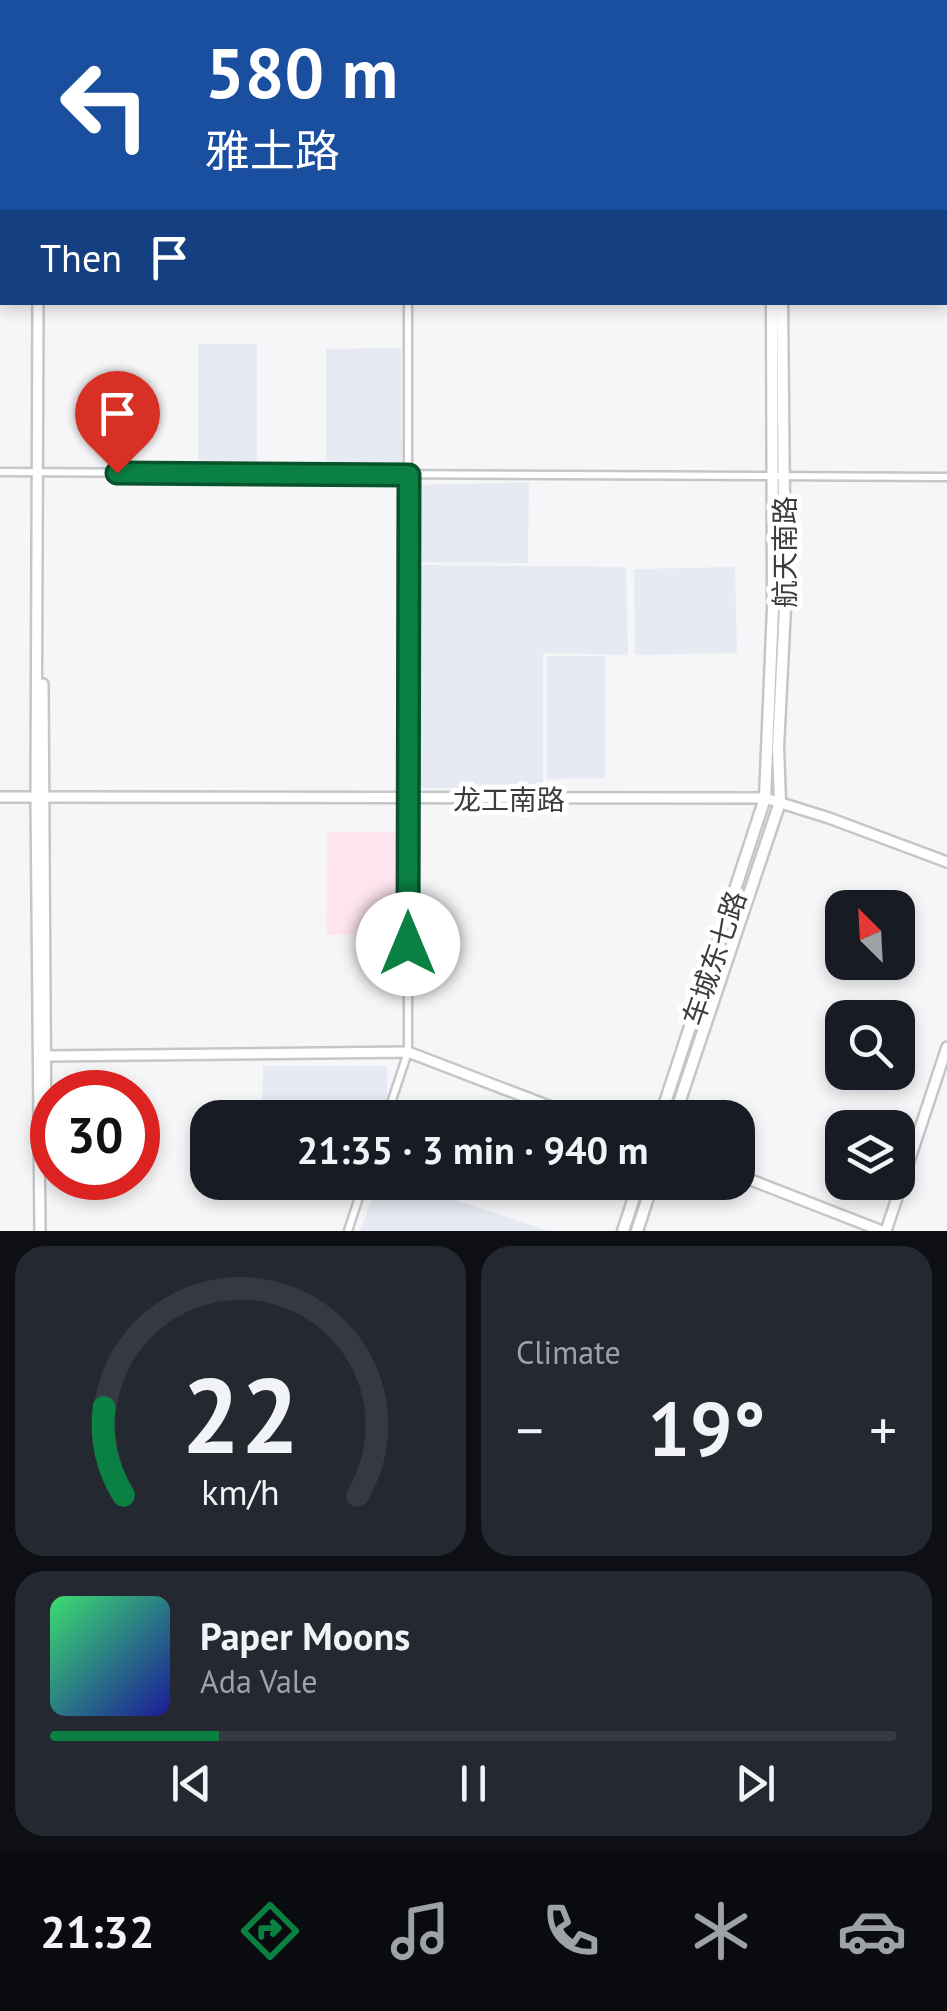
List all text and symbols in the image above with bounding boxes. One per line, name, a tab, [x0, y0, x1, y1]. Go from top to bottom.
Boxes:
text: 580 m	[205, 27, 398, 117]
icon: left	[40, 40, 170, 170]
text: 雅土路	[205, 121, 340, 179]
icon: arrive	[142, 230, 197, 285]
text: Then	[40, 233, 122, 282]
pin	[75, 371, 160, 474]
icon: arrive	[90, 386, 145, 441]
street label: 航天南路	[766, 496, 803, 608]
street label: 龙工南路	[453, 781, 565, 818]
street label: 车城东七路	[674, 886, 754, 1030]
north arrow	[825, 890, 915, 980]
map controls	[825, 890, 915, 1200]
position arrow	[356, 892, 460, 996]
button: search	[825, 1000, 915, 1090]
speed limit sign: 30	[30, 1070, 160, 1200]
button: layers	[825, 1110, 915, 1200]
text: 21:35 · 3 min · 940 m	[297, 1125, 648, 1174]
text: Climate	[516, 1331, 621, 1373]
text: 22	[182, 1347, 299, 1482]
text: 19°	[648, 1380, 765, 1477]
text: −	[516, 1394, 544, 1465]
text: +	[869, 1394, 897, 1465]
text: km/h	[201, 1469, 280, 1515]
text: Paper Moons	[200, 1611, 410, 1660]
text: Ada Vale	[200, 1660, 317, 1702]
icon: previous	[164, 1756, 219, 1811]
icon: pause	[446, 1756, 501, 1811]
icon: next	[728, 1756, 783, 1811]
icon: directions	[235, 1896, 305, 1966]
icon: music	[385, 1896, 455, 1966]
icon: phone	[536, 1896, 606, 1966]
icon: climate	[686, 1896, 756, 1966]
icon: car	[837, 1896, 907, 1966]
text: 21:32	[40, 1902, 154, 1960]

